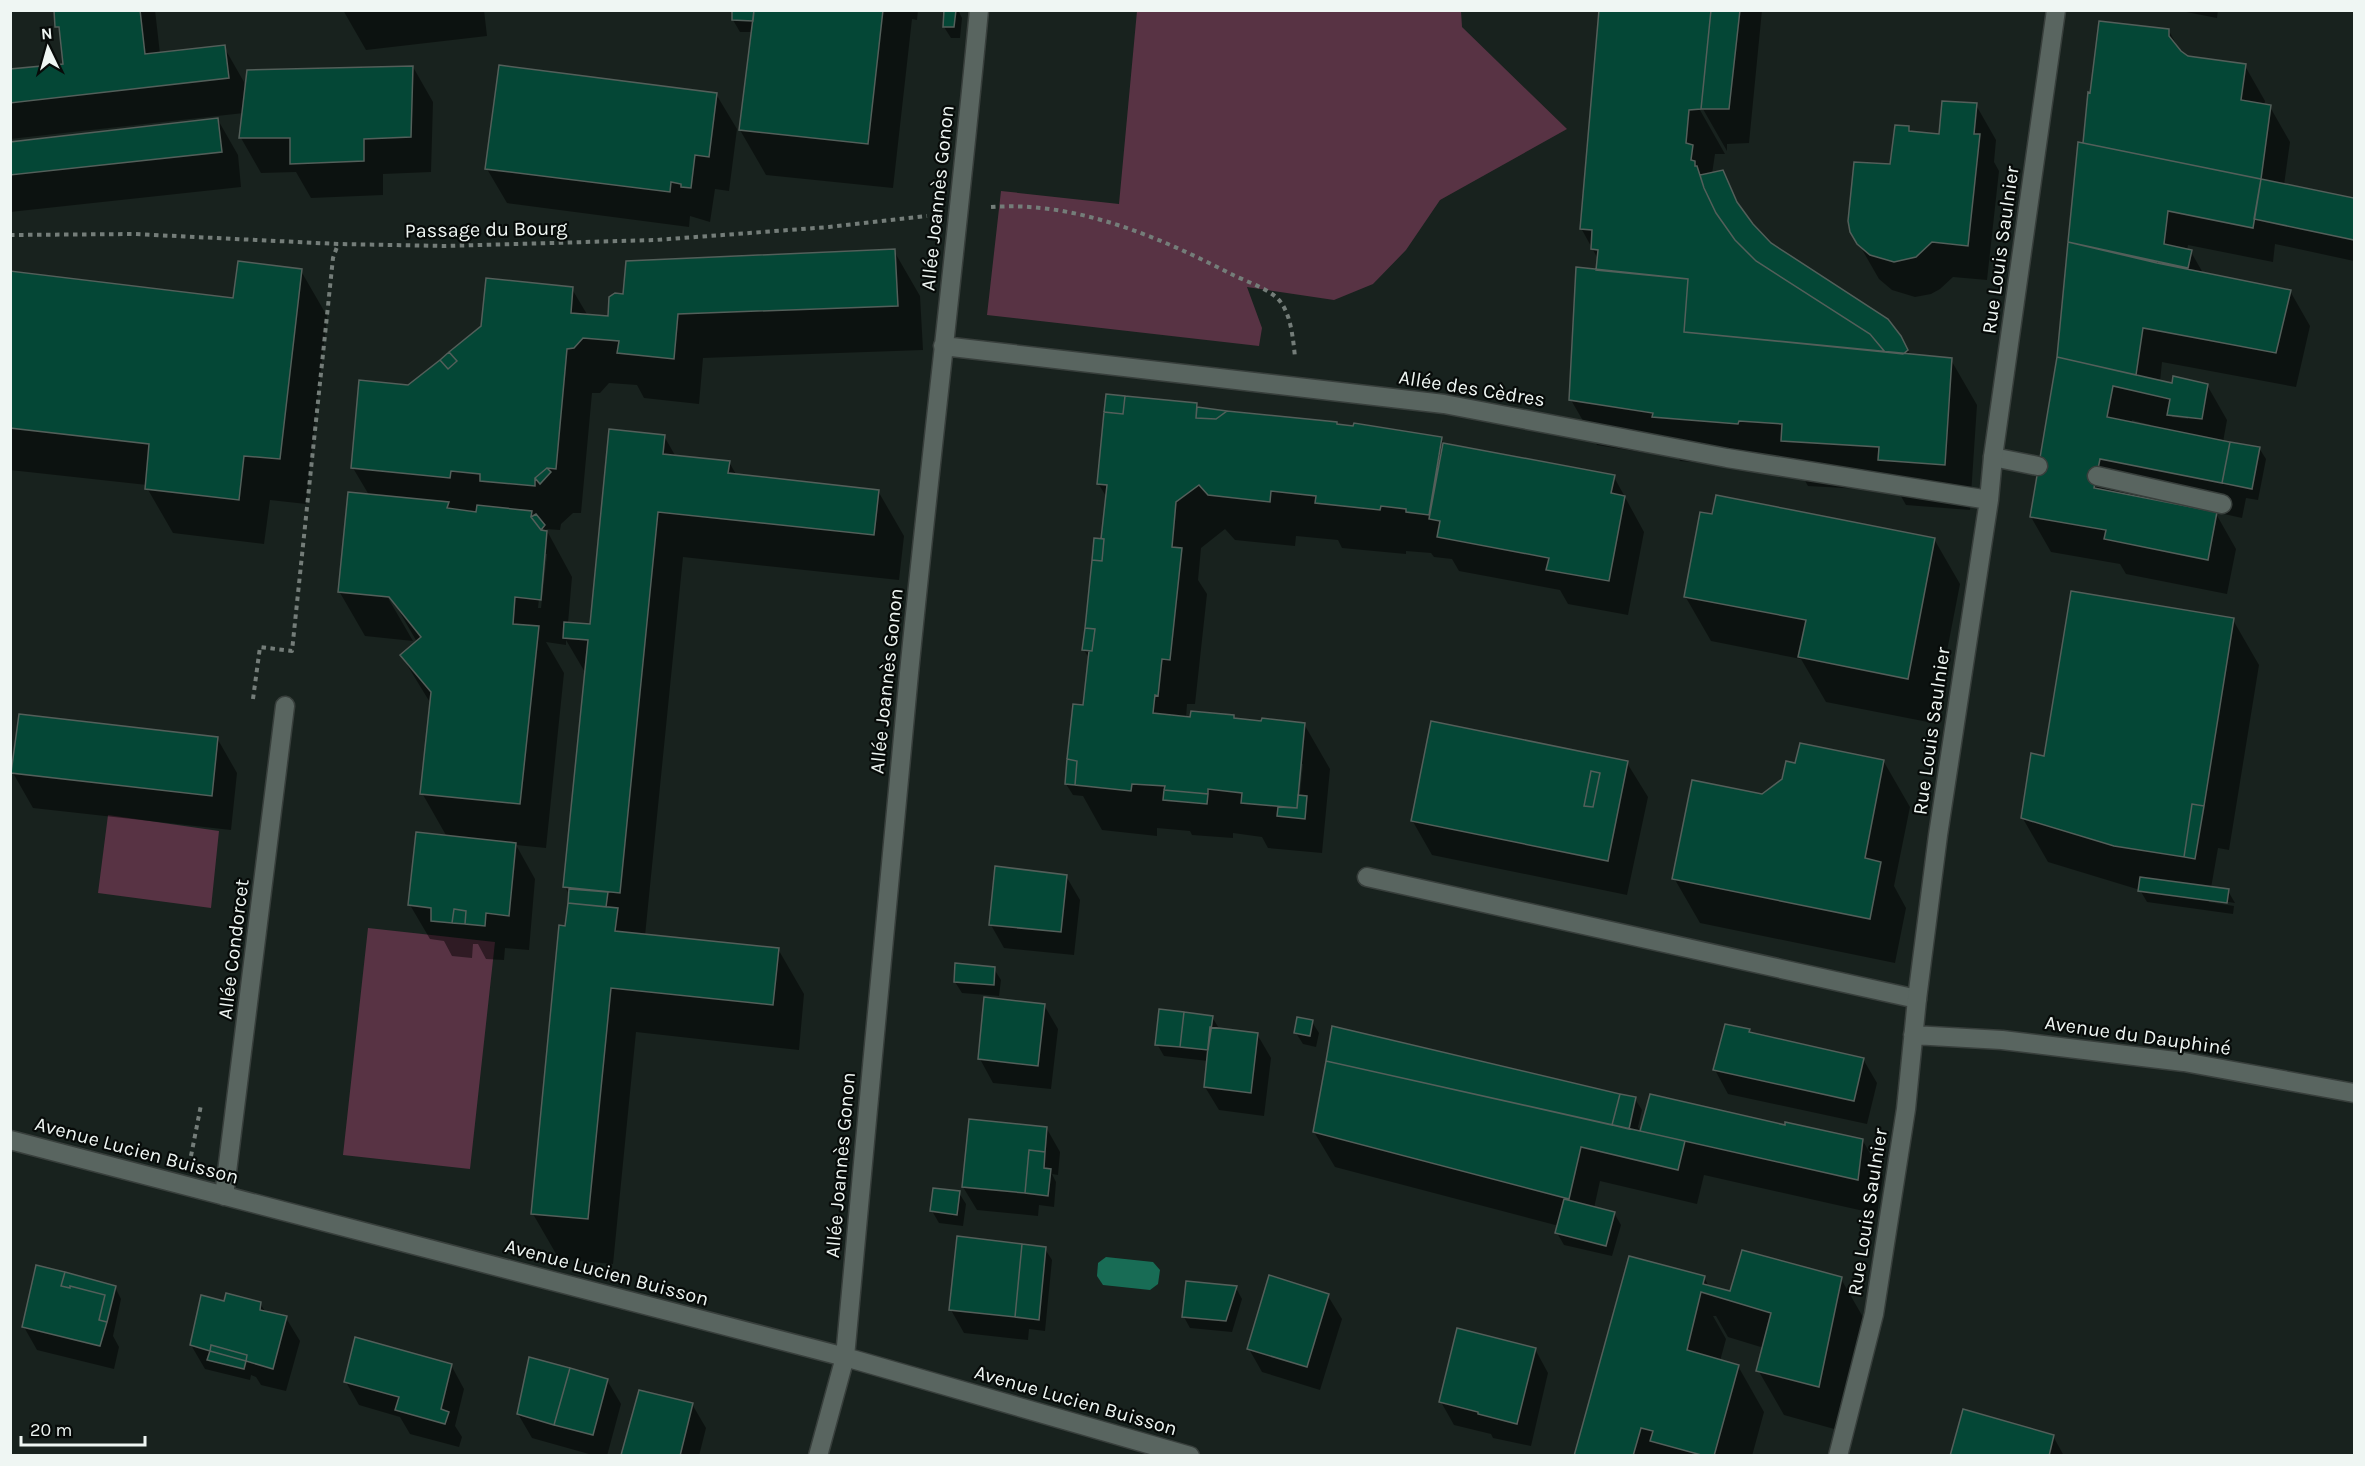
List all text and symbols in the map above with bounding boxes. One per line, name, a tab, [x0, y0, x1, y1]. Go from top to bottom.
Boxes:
north arrow	[18, 18, 78, 78]
text: N	[40, 24, 53, 44]
street label: Allée Joannès Gonon	[916, 104, 959, 292]
street label: Rue Louis Saulnier	[1977, 164, 2024, 336]
street label: Passage du Bourg	[404, 217, 568, 242]
street label: Allée des Cèdres	[1397, 366, 1547, 411]
street label: Allée Joannès Gonon	[865, 587, 908, 775]
street label: Rue Louis Saulnier	[1908, 645, 1955, 817]
street label: Allée Condorcet	[213, 877, 254, 1021]
street label: Avenue du Dauphiné	[2043, 1011, 2232, 1060]
street label: Allée Joannès Gonon	[821, 1071, 860, 1259]
street label: Avenue Lucien Buisson	[33, 1112, 241, 1189]
street label: Rue Louis Saulnier	[1843, 1126, 1892, 1298]
street label: Avenue Lucien Buisson	[503, 1234, 711, 1311]
street label: Avenue Lucien Buisson	[972, 1360, 1180, 1440]
scale bar	[21, 1409, 146, 1447]
text: 20 m	[30, 1419, 72, 1441]

